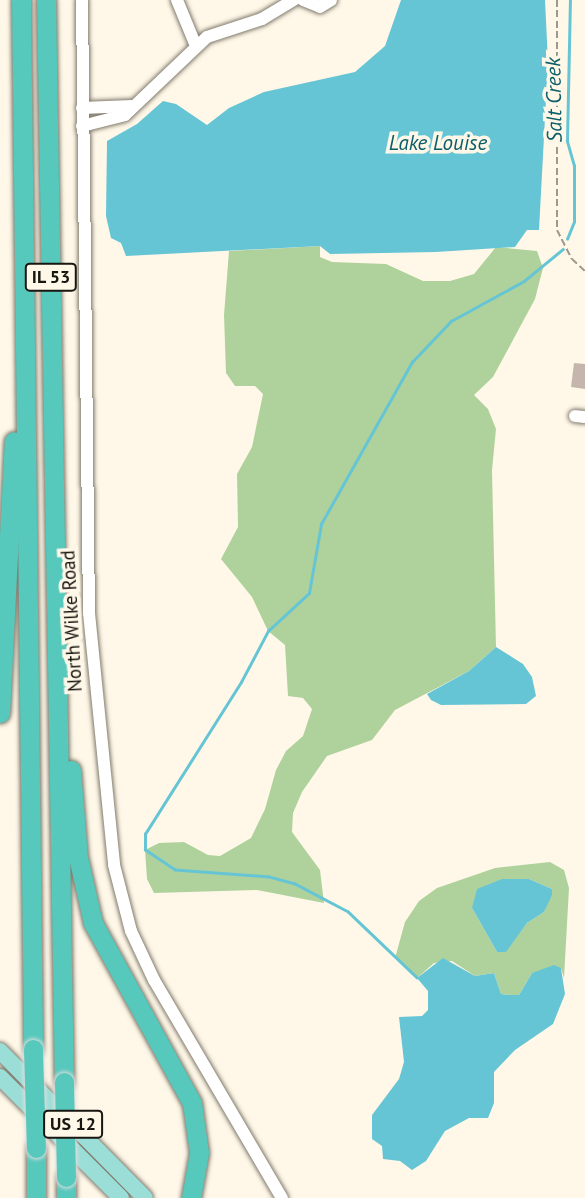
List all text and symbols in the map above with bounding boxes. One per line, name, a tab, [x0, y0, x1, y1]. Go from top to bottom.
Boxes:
water label: Salt Creek	[541, 57, 567, 143]
water label: Lake Louise	[389, 130, 487, 156]
road number: IL 53	[23, 262, 79, 292]
street label: North Wilke Road	[57, 549, 87, 693]
road number: US 12	[42, 1110, 104, 1139]

